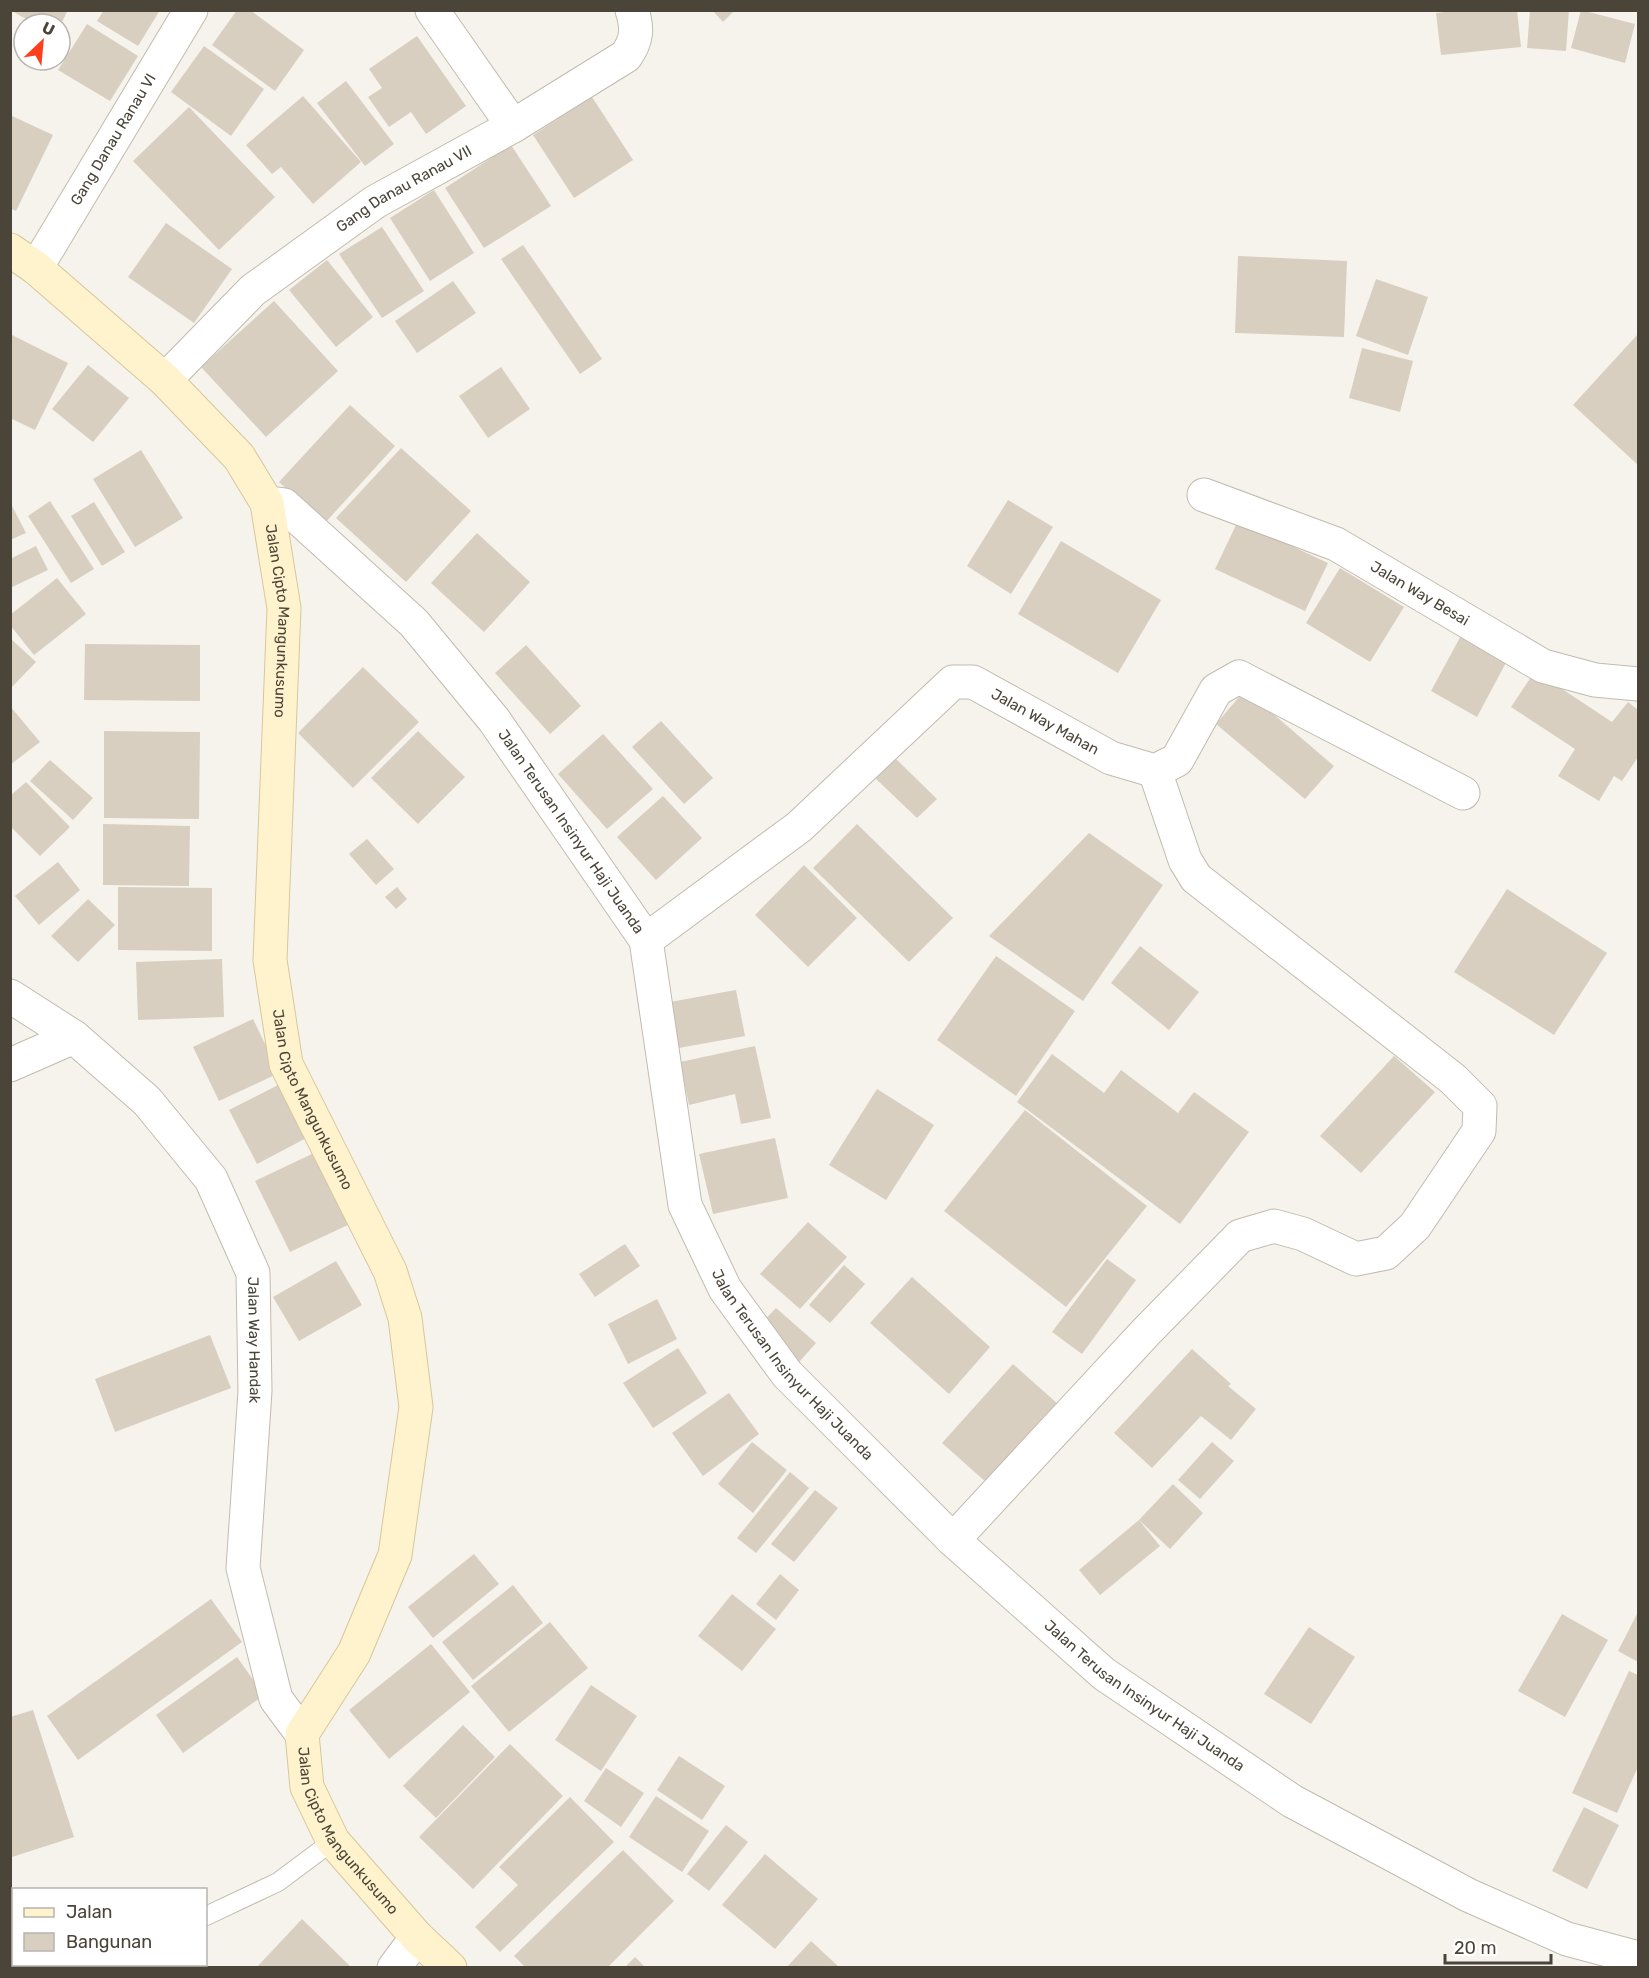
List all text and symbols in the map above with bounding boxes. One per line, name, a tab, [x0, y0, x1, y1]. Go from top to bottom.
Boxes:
north arrow	[12, 12, 72, 72]
text: U	[39, 18, 58, 40]
street label: Gang Danau Ranau VI	[67, 70, 160, 209]
street label: Gang Danau Ranau VII	[333, 141, 475, 236]
street label: Jalan Cipto Mangunkusumo	[262, 523, 293, 718]
street label: Jalan Way Besai	[1367, 557, 1472, 629]
street label: Jalan Way Mahan	[988, 685, 1102, 759]
street label: Jalan Terusan Insinyur Haji Juanda	[494, 726, 648, 937]
street label: Jalan Cipto Mangunkusumo	[269, 1008, 357, 1193]
street label: Jalan Terusan Insinyur Haji Juanda	[708, 1266, 877, 1464]
street label: Jalan Way Handak	[244, 1277, 264, 1404]
street label: Jalan Terusan Insinyur Haji Juanda	[1041, 1616, 1248, 1775]
street label: Jalan Cipto Mangunkusumo	[294, 1746, 402, 1918]
legend	[12, 1888, 207, 1966]
text: Jalan	[66, 1901, 113, 1923]
scale bar	[1445, 1927, 1552, 1965]
text: Bangunan	[66, 1931, 152, 1953]
text: 20 m	[1454, 1937, 1496, 1959]

